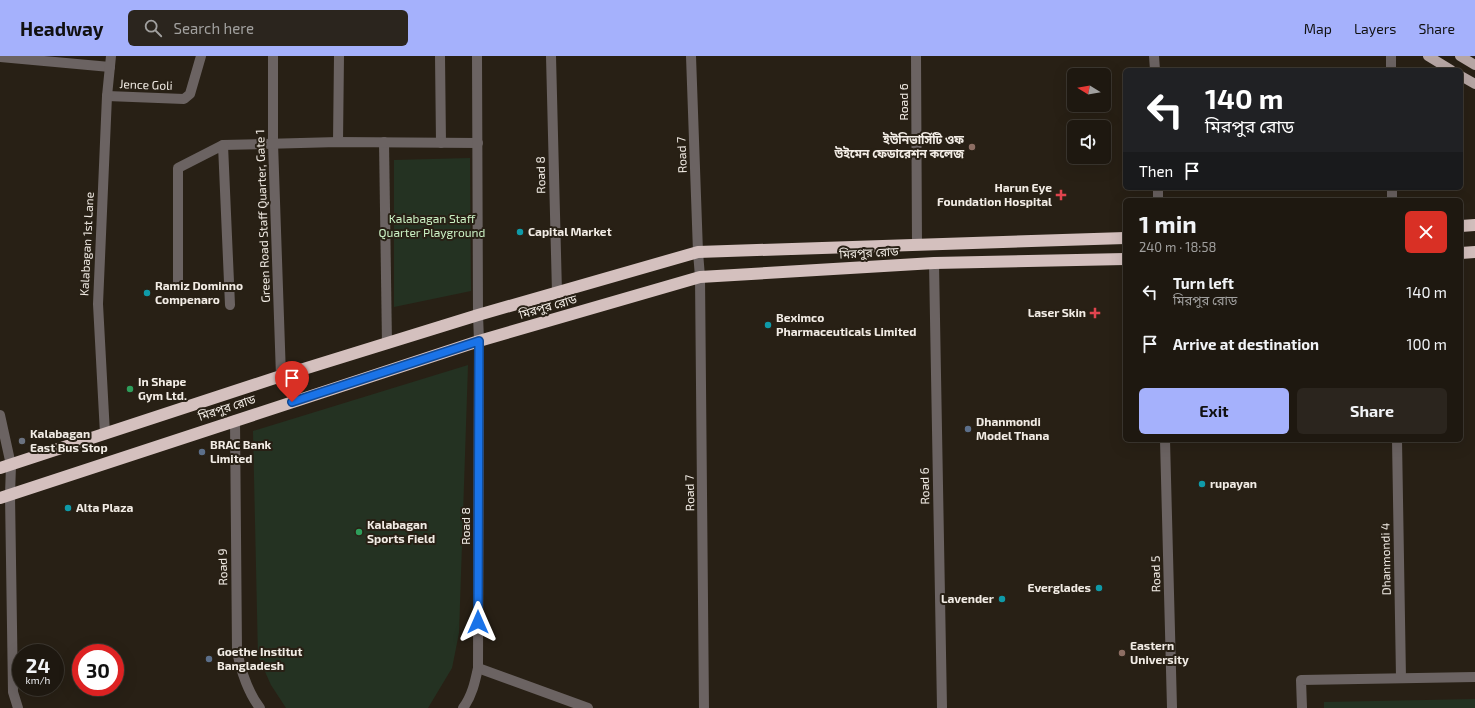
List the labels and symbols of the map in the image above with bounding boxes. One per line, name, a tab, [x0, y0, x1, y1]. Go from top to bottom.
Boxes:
north arrow	[1067, 68, 1111, 112]
street label: Jence Goli	[119, 76, 173, 92]
street label: Road 6	[896, 83, 910, 121]
street label: Green Road Staff Quarter, Gate 1	[252, 129, 273, 303]
place label: ইউনিভার্সিটি ওফ উইমেন ফেডারেশন কলেজ	[834, 132, 965, 160]
street label: Road 7	[673, 137, 689, 174]
marker: ইউনিভার্সিটি ওফ উইমেন ফেডারেশন কলেজ	[967, 142, 977, 152]
street label: Road 8	[533, 156, 547, 194]
place label: Harun Eye Foundation Hospital	[937, 180, 1052, 208]
marker: Harun Eye Foundation Hospital	[1055, 189, 1067, 201]
street label: Kalabagan 1st Lane	[76, 191, 96, 296]
park label: Kalabagan Staff Quarter Playground	[379, 211, 485, 240]
place label: Capital Market	[528, 224, 612, 238]
marker: Capital Market	[515, 227, 525, 237]
street label: মিরপুর রোড	[838, 243, 899, 263]
place label: Ramiz Dominno Compenaro	[155, 278, 243, 306]
marker: Ramiz Dominno Compenaro	[142, 288, 152, 298]
street label: মিরপুর রোড	[516, 291, 579, 323]
place label: Laser Skin	[1028, 305, 1086, 319]
marker: Laser Skin	[1089, 307, 1101, 319]
place label: Beximco Pharmaceuticals Limited	[776, 310, 916, 338]
marker: Beximco Pharmaceuticals Limited	[763, 320, 773, 330]
pin	[275, 361, 309, 402]
place label: In Shape Gym Ltd.	[138, 374, 187, 403]
marker: In Shape Gym Ltd.	[125, 384, 135, 394]
street label: মিরপুর রোড	[195, 391, 258, 425]
place label: Dhanmondi Model Thana	[976, 414, 1049, 442]
marker: Dhanmondi Model Thana	[963, 424, 973, 434]
place label: Kalabagan East Bus Stop	[30, 426, 108, 454]
marker: Kalabagan East Bus Stop	[17, 436, 27, 446]
place label: BRAC Bank Limited	[210, 437, 272, 465]
marker: BRAC Bank Limited	[197, 447, 207, 457]
street label: Road 6	[917, 467, 931, 505]
street label: Road 7	[682, 475, 696, 511]
place label: rupayan	[1210, 476, 1257, 491]
marker: rupayan	[1197, 479, 1207, 489]
place label: Alta Plaza	[76, 500, 133, 514]
marker: Alta Plaza	[63, 503, 73, 513]
street label: Road 8	[458, 507, 472, 545]
place label: Kalabagan Sports Field	[367, 517, 435, 545]
street label: Dhanmondi 4	[1377, 523, 1393, 595]
marker: Kalabagan Sports Field	[354, 527, 364, 537]
street label: Road 9	[215, 548, 229, 586]
street label: Road 5	[1148, 556, 1162, 593]
place label: Everglades	[1027, 580, 1091, 594]
marker: Everglades	[1094, 583, 1104, 593]
place label: Lavender	[941, 591, 994, 605]
marker: Lavender	[997, 594, 1007, 604]
position arrow	[457, 601, 499, 643]
place label: Eastern University	[1130, 638, 1189, 667]
speed limit sign: 30	[72, 644, 124, 696]
place label: Goethe Institut Bangladesh	[217, 644, 302, 672]
marker: Eastern University	[1117, 648, 1127, 658]
marker: Goethe Institut Bangladesh	[204, 654, 214, 664]

